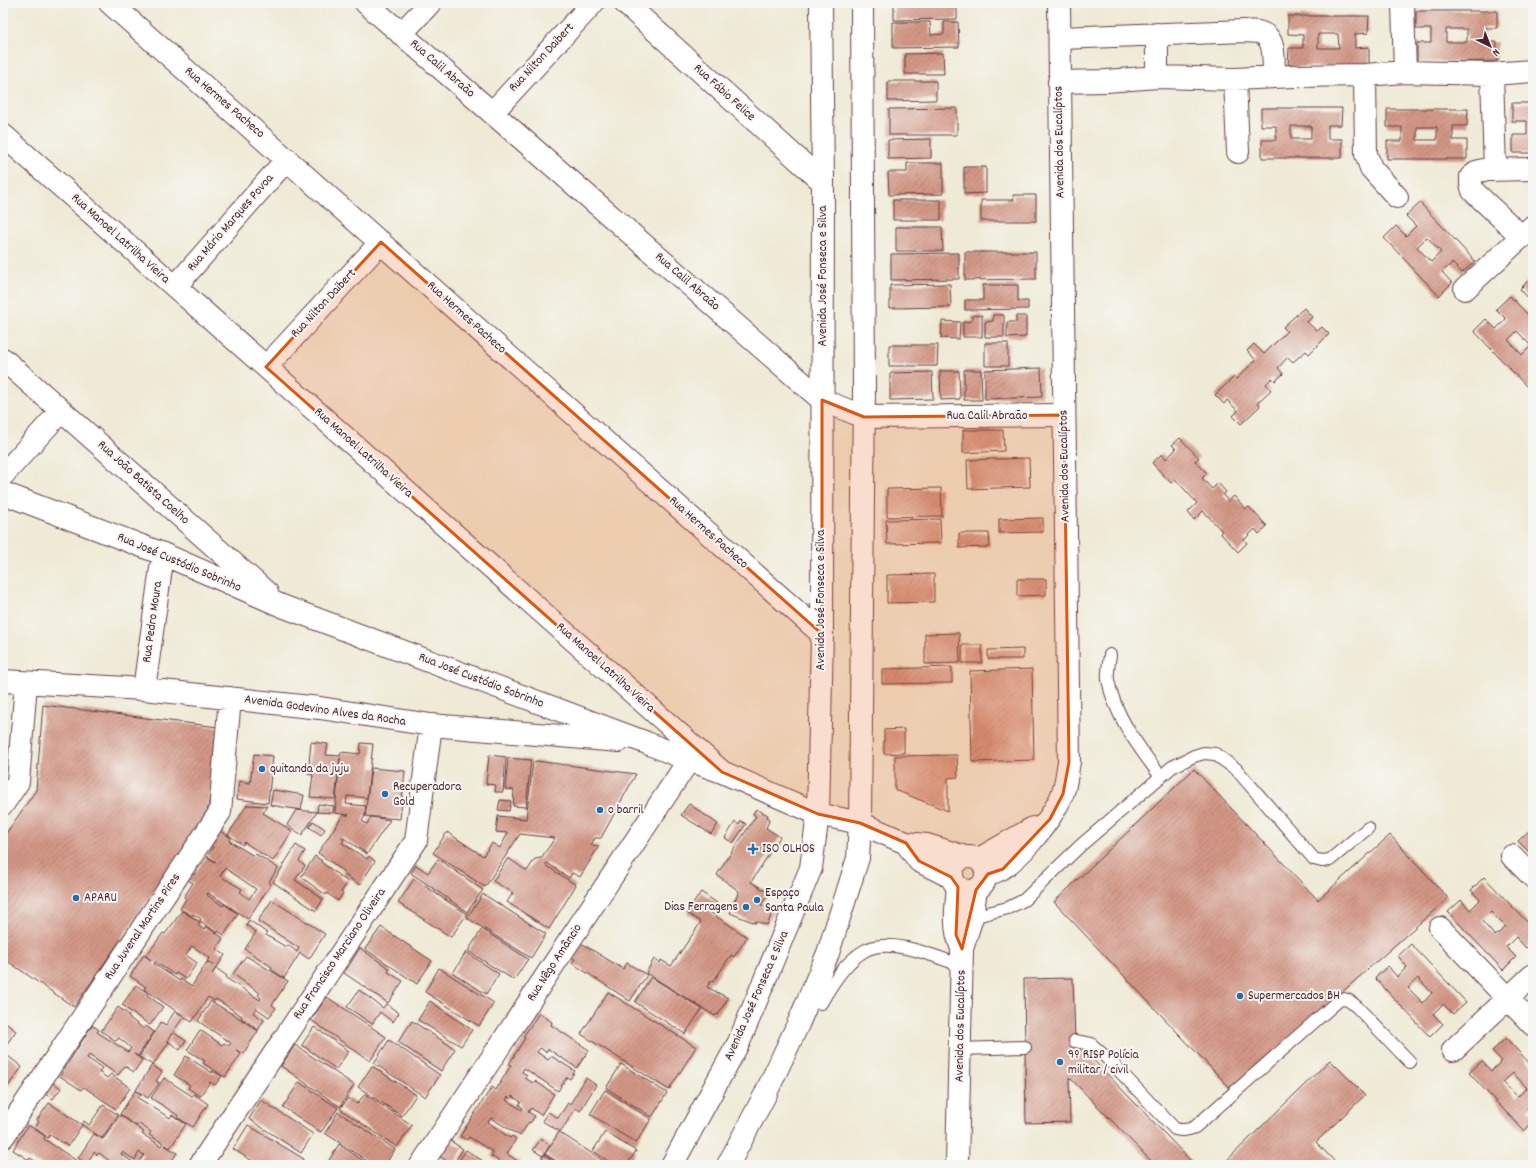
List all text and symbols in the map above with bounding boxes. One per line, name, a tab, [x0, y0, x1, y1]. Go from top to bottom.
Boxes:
street label: Rua Nilton Daibert	[505, 19, 579, 97]
north arrow	[1470, 26, 1510, 66]
street label: Rua Calil Abraão	[405, 35, 479, 103]
text: N	[1488, 44, 1503, 60]
street label: Rua Fábio Felice	[689, 60, 760, 126]
street label: Rua Hermes Pacheco	[180, 63, 269, 144]
street label: Avenida dos Eucalíptos	[1050, 86, 1070, 198]
street label: Rua Mário Marques Povoa	[183, 169, 279, 276]
street label: Rua Manoel Latrilha Vieira	[66, 189, 174, 289]
street label: Avenida José Fonseca e Silva	[814, 205, 833, 346]
street label: Rua Calil Abraão	[650, 248, 724, 316]
street label: Rua Nilton Daibert	[287, 265, 361, 343]
street label: Rua Hermes Pacheco	[422, 277, 510, 359]
street label: Rua Manoel Latrilha Vieira	[309, 403, 417, 503]
street label: Rua Calil Abraão	[947, 407, 1028, 426]
street label: Avenida dos Eucalíptos	[1055, 410, 1075, 522]
street label: Rua João Batista Coelho	[93, 436, 193, 530]
street label: Rua Hermes Pacheco	[664, 492, 752, 574]
street label: Rua José Custódio Sobrinho	[114, 528, 244, 598]
street label: Avenida José Fonseca e Silva	[812, 529, 831, 670]
street label: Rua Pedro Moura	[138, 579, 168, 664]
street label: Rua Manoel Latrilha Vieira	[551, 618, 659, 718]
street label: Rua José Custódio Sobrinho	[416, 648, 547, 714]
street label: Avenida Godevino Alves da Rocha	[243, 690, 408, 732]
place label: quitanda da juju	[270, 760, 349, 779]
marker: quitanda da juju	[257, 764, 267, 774]
place label: Recuperadora Gold	[393, 778, 462, 812]
marker: Recuperadora Gold	[380, 789, 390, 799]
place label: o barril	[608, 801, 644, 820]
marker: o barril	[595, 805, 605, 815]
place label: ISO OLHOS	[762, 840, 815, 859]
marker: ISO OLHOS	[747, 843, 759, 855]
street label: Rua Juvenal Martins Pires	[100, 870, 186, 984]
street label: Rua Francisco Marciano Oliveira	[289, 884, 392, 1024]
place label: Espaço Santa Paula	[765, 884, 824, 918]
place label: APARU	[84, 889, 117, 908]
marker: APARU	[71, 893, 81, 903]
marker: Espaço Santa Paula	[752, 895, 762, 905]
place label: Dias Ferragens	[664, 898, 738, 917]
marker: Dias Ferragens	[741, 902, 751, 912]
street label: Rua Nêgo Amâncio	[523, 920, 587, 1006]
street label: Avenida José Fonseca e Silva	[720, 927, 795, 1064]
street label: Avenida dos Eucalíptos	[951, 970, 971, 1082]
place label: Supermercados BH	[1248, 987, 1340, 1006]
marker: Supermercados BH	[1235, 991, 1245, 1001]
place label: 9º RISP Polícia militar / civil	[1068, 1046, 1139, 1080]
marker: 9º RISP Polícia militar / civil	[1055, 1057, 1065, 1067]

